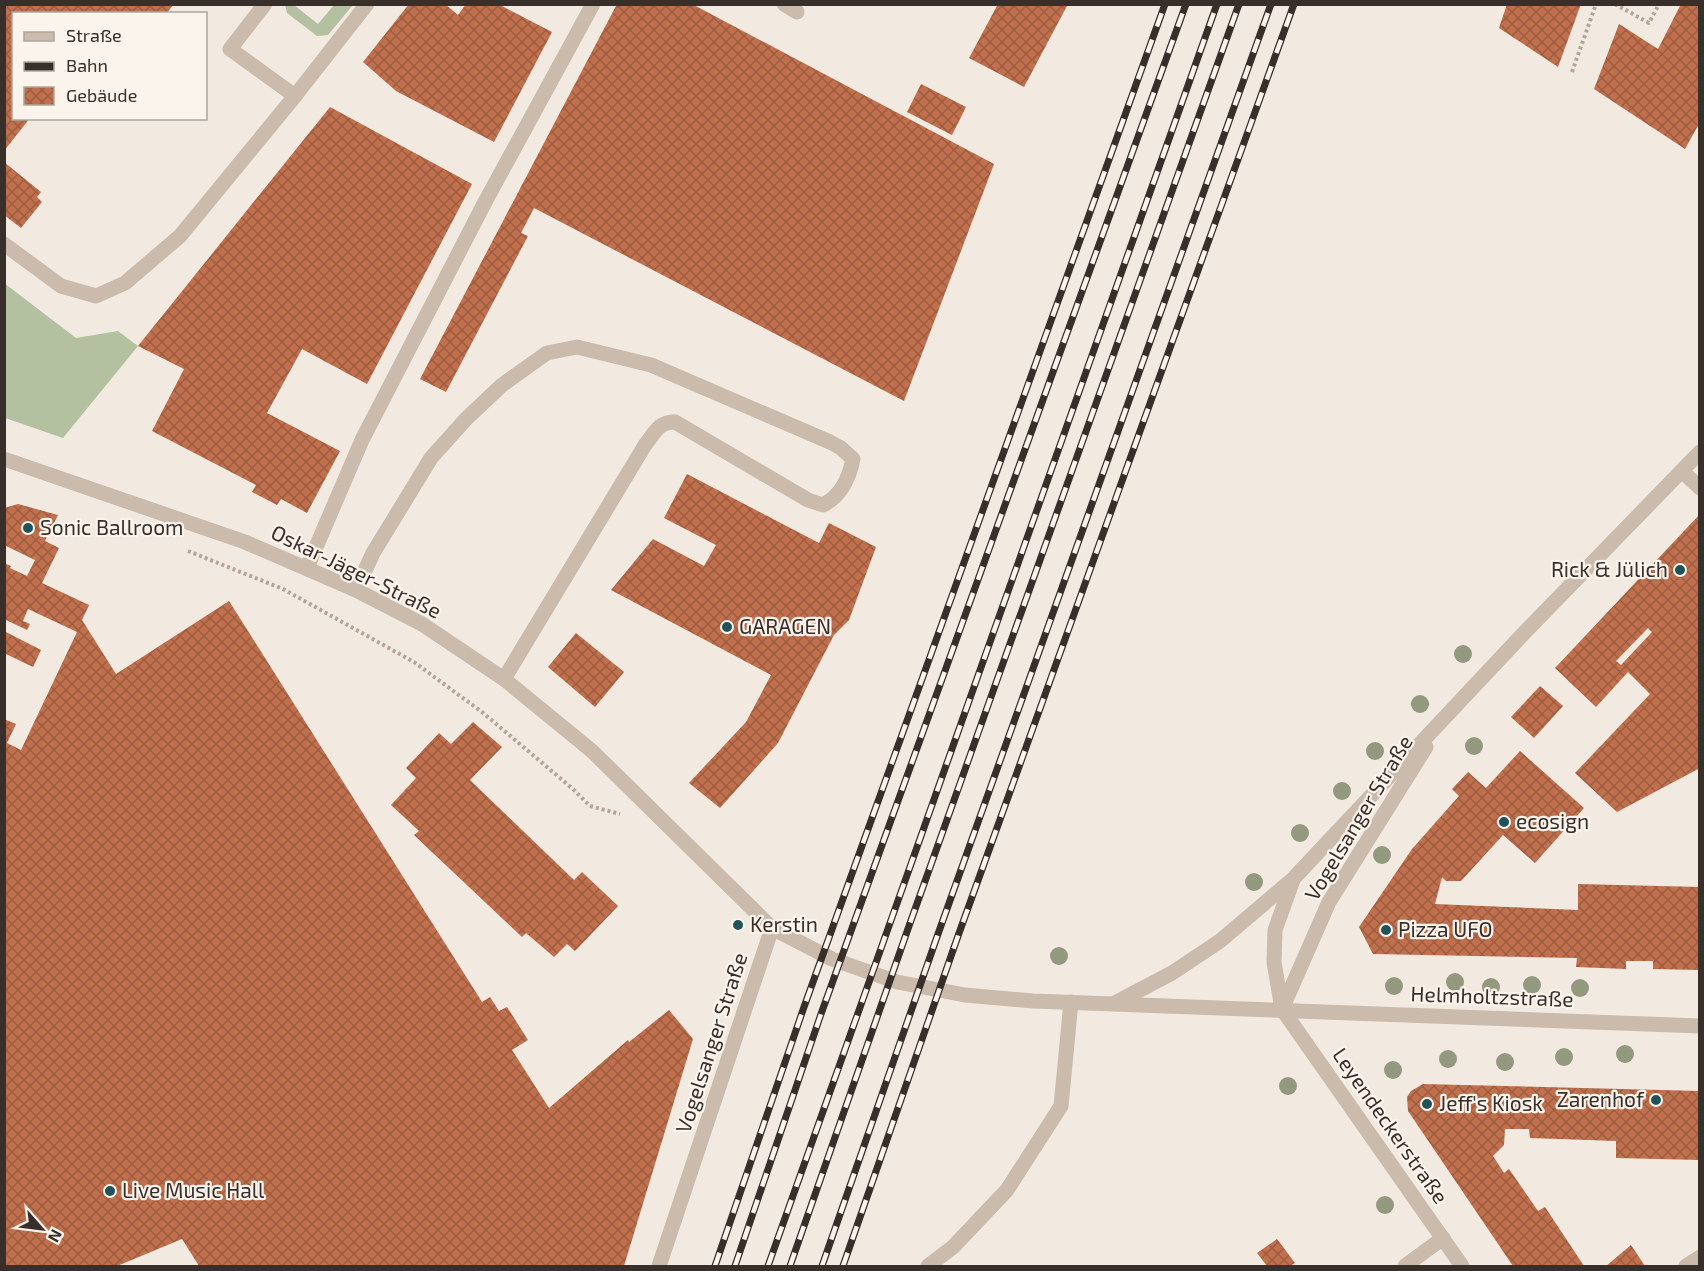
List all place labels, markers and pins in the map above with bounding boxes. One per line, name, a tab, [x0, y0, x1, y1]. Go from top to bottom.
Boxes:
place label: Sonic Ballroom	[40, 514, 184, 539]
marker: Sonic Ballroom	[21, 521, 35, 535]
place label: Rick & Jülich	[1551, 556, 1668, 581]
marker: Rick & Jülich	[1673, 563, 1687, 577]
place label: GARAGEN	[739, 613, 831, 638]
marker: GARAGEN	[720, 620, 734, 634]
place label: ecosign	[1516, 808, 1589, 833]
marker: ecosign	[1497, 815, 1511, 829]
place label: Kerstin	[750, 911, 818, 936]
place label: Pizza UFO	[1398, 916, 1492, 941]
marker: Kerstin	[731, 918, 745, 932]
marker: Pizza UFO	[1379, 923, 1393, 937]
place label: Zarenhof	[1557, 1086, 1645, 1111]
place label: Jeff's Kiosk	[1439, 1090, 1543, 1115]
marker: Zarenhof	[1649, 1093, 1663, 1107]
marker: Jeff's Kiosk	[1420, 1097, 1434, 1111]
place label: Live Music Hall	[122, 1177, 265, 1202]
marker: Live Music Hall	[103, 1184, 117, 1198]

